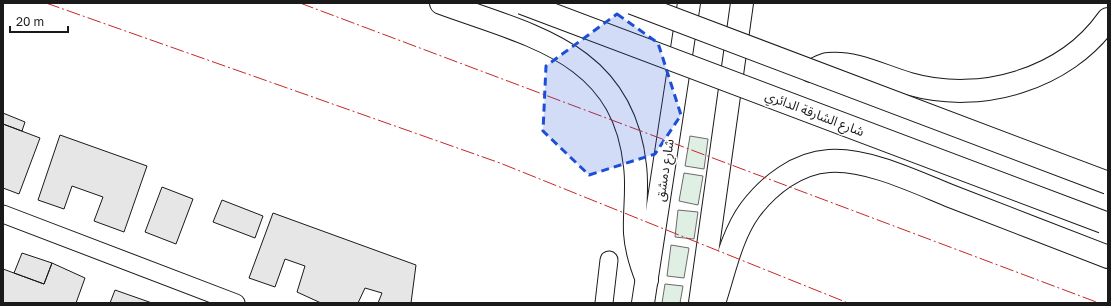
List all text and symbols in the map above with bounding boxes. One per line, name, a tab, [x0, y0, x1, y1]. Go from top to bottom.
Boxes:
scale bar	[10, 8, 68, 34]
text: 20 m	[16, 14, 44, 29]
street label: شارع الشارقة الدائري	[762, 87, 867, 142]
street label: شارع دمشق	[651, 138, 680, 203]

